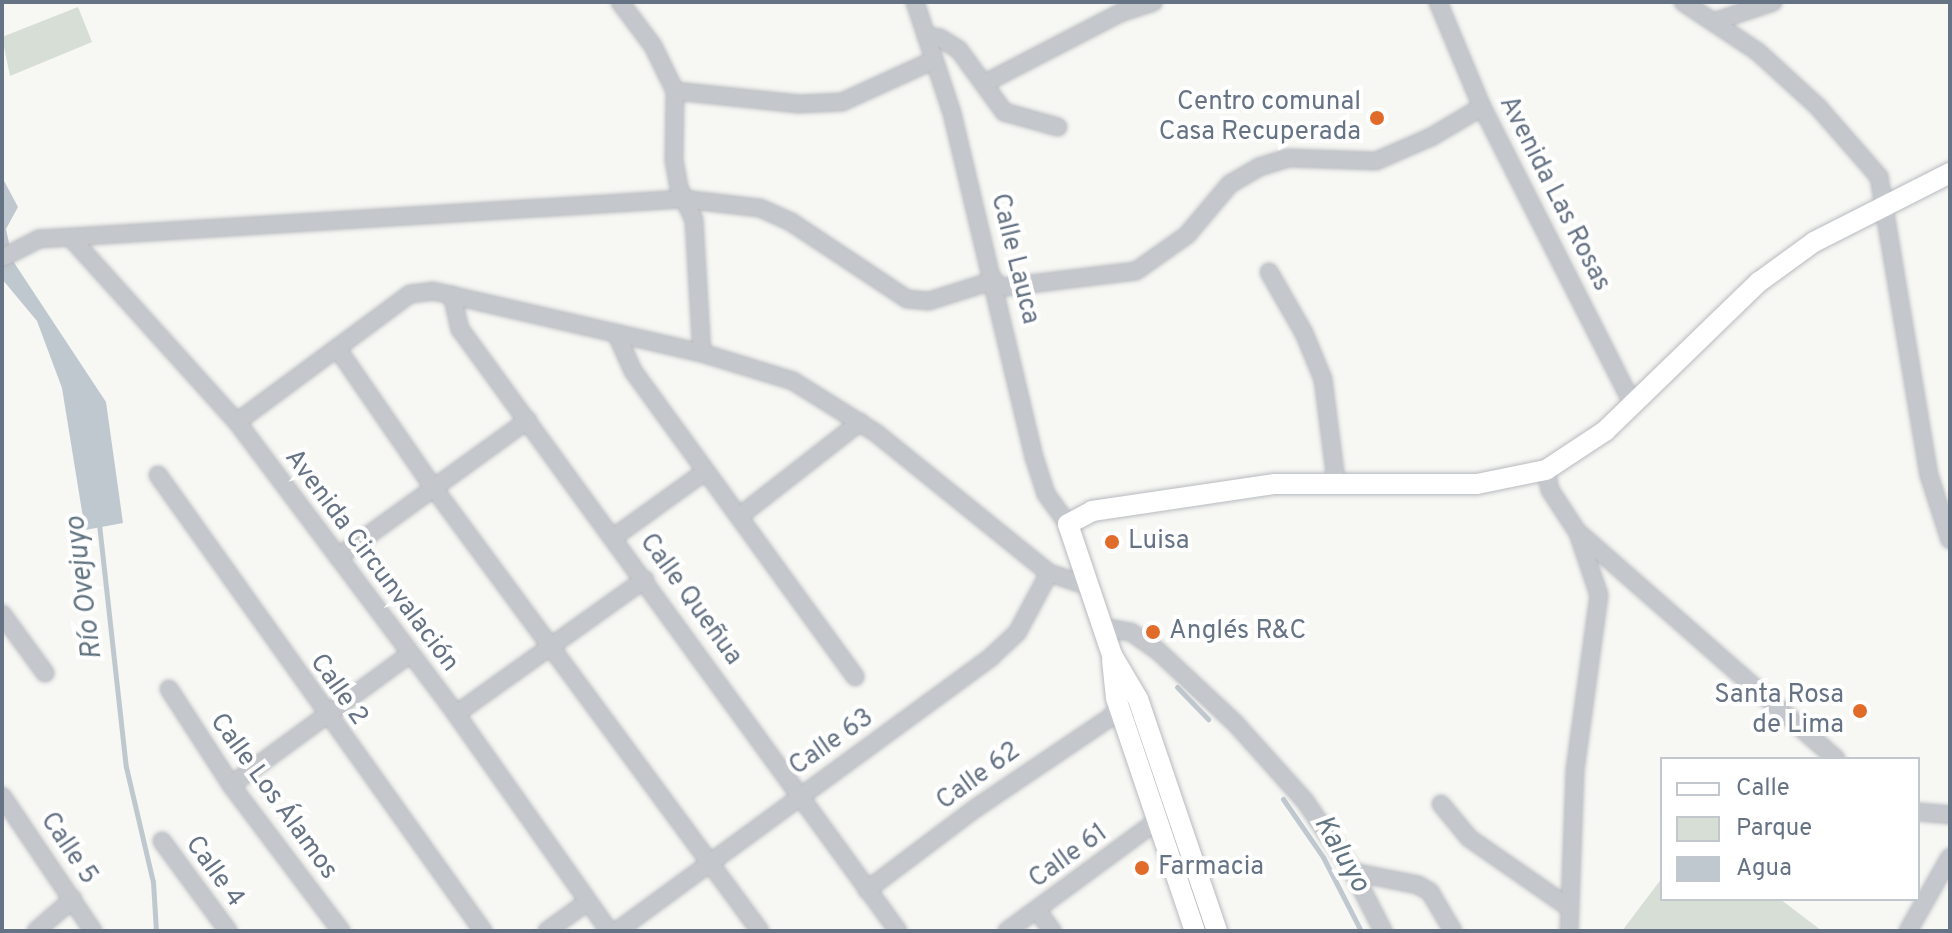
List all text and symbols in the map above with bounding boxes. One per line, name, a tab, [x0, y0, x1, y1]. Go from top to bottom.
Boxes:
place label: Centro comunal Casa Recuperada	[1159, 87, 1361, 148]
street label: Avenida Las Rosas	[1491, 91, 1617, 297]
marker: Centro comunal Casa Recuperada	[1368, 109, 1386, 127]
street label: Calle Lauca	[983, 191, 1045, 327]
street label: Avenida Circunvalación	[277, 444, 465, 678]
water label: Río Ovejuyo	[60, 514, 110, 662]
place label: Luisa	[1128, 526, 1189, 558]
street label: Calle Queñua	[632, 528, 748, 672]
marker: Luisa	[1103, 533, 1121, 551]
place label: Anglés R&C	[1169, 616, 1306, 648]
marker: Anglés R&C	[1144, 623, 1162, 641]
street label: Calle 2	[302, 648, 374, 732]
place label: Santa Rosa de Lima	[1714, 680, 1844, 742]
marker: Santa Rosa de Lima	[1851, 702, 1869, 720]
street label: Calle 63	[784, 703, 880, 783]
street label: Calle Los Álamos	[202, 707, 344, 887]
street label: Calle 62	[931, 736, 1027, 818]
legend	[1660, 757, 1920, 901]
text: Calle	[1736, 774, 1790, 804]
street label: Calle 5	[33, 807, 103, 891]
water label: Kaluyo	[1306, 810, 1376, 898]
text: Parque	[1736, 814, 1812, 844]
street label: Calle 61	[1024, 818, 1114, 896]
street label: Calle 4	[178, 830, 250, 914]
place label: Farmacia	[1158, 852, 1264, 884]
text: Agua	[1736, 854, 1792, 884]
marker: Farmacia	[1133, 859, 1151, 877]

